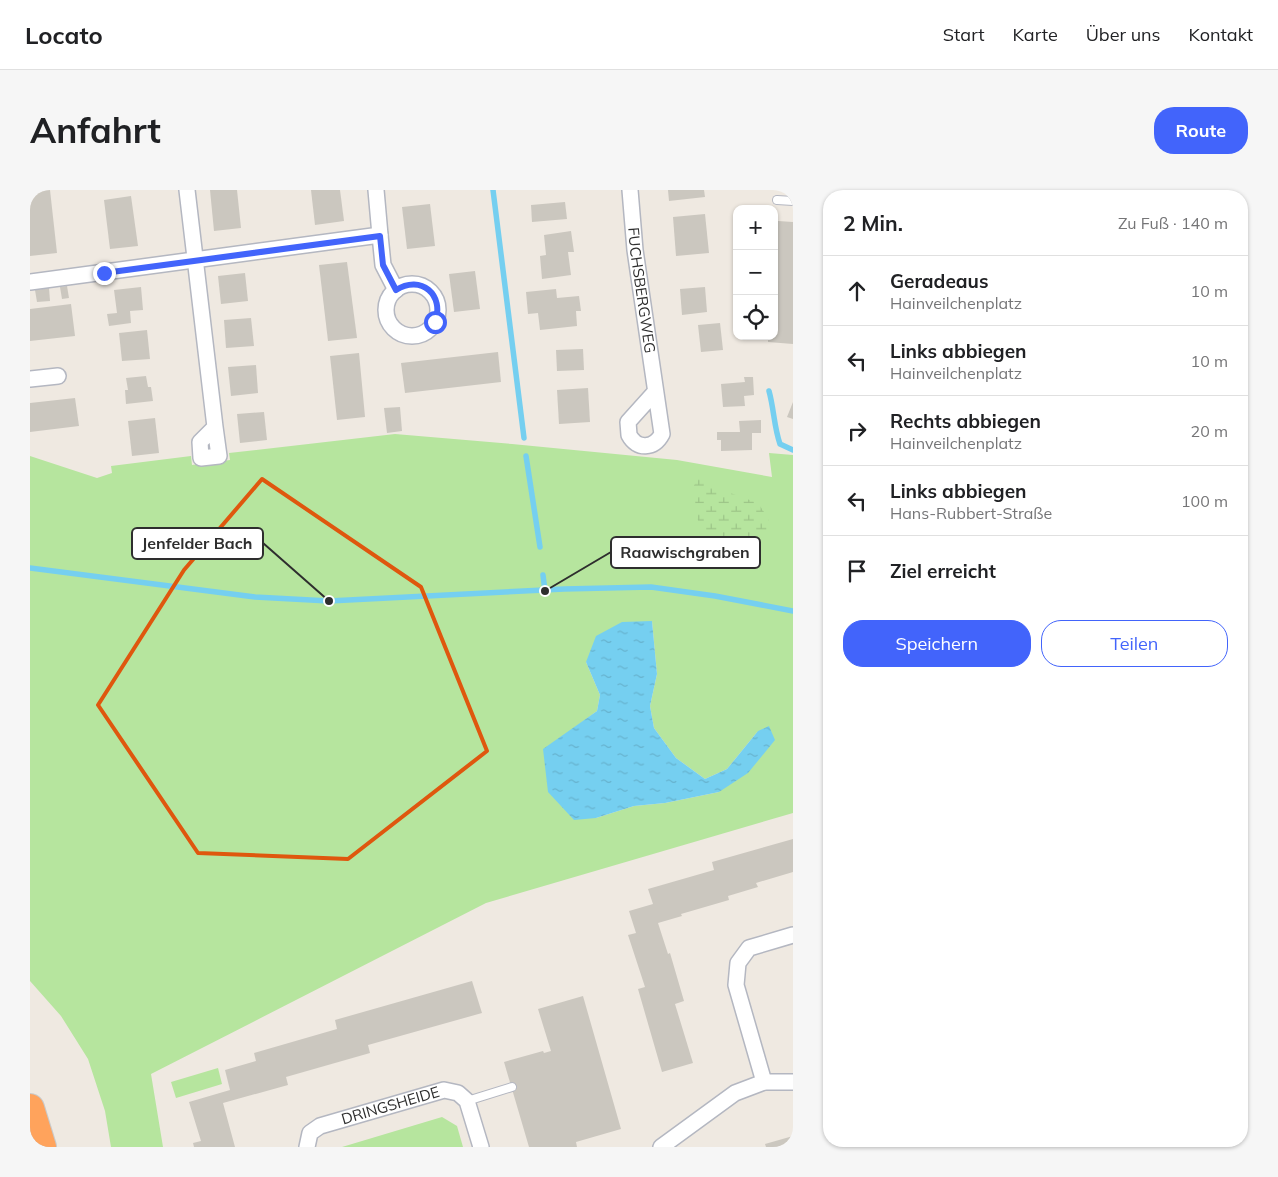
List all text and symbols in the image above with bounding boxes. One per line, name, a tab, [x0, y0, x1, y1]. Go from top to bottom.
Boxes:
text: Locato	[25, 20, 103, 50]
text: Start	[943, 23, 984, 46]
text: Karte	[1012, 23, 1058, 46]
text: Über uns	[1086, 23, 1161, 46]
text: Kontakt	[1189, 23, 1253, 46]
button: Route	[1154, 107, 1248, 154]
text: Anfahrt	[30, 108, 161, 152]
map controls	[733, 205, 778, 340]
button: +	[733, 205, 778, 250]
text: 2 Min.	[843, 210, 903, 236]
text: Zu Fuß · 140 m	[1118, 213, 1228, 233]
street label: FUCHSBERGWEG	[624, 226, 660, 355]
button: −	[733, 250, 778, 295]
route end	[93, 262, 116, 285]
text: Geradeaus	[890, 269, 988, 293]
icon: ahead	[843, 277, 871, 305]
text: 10 m	[1191, 281, 1228, 301]
text: Hainveilchenplatz	[890, 293, 1022, 313]
button: locate	[733, 295, 778, 340]
route start	[424, 311, 447, 334]
text: Links abbiegen	[890, 339, 1027, 363]
icon: left	[843, 347, 871, 375]
text: 10 m	[1191, 351, 1228, 371]
text: Hainveilchenplatz	[890, 363, 1022, 383]
text: Rechts abbiegen	[890, 409, 1041, 433]
icon: right	[843, 417, 871, 445]
text: 20 m	[1191, 421, 1228, 441]
text: Hainveilchenplatz	[890, 433, 1022, 453]
text: Links abbiegen	[890, 479, 1027, 503]
icon: left	[843, 487, 871, 515]
text: 100 m	[1181, 491, 1228, 511]
text: Hans-Rubbert-Straße	[890, 503, 1052, 523]
callout: Jenfelder Bach	[132, 528, 263, 559]
text: Jenfelder Bach	[142, 533, 252, 553]
callout: Raawischgraben	[611, 537, 760, 568]
text: Raawischgraben	[620, 542, 750, 562]
icon: arrive	[843, 557, 871, 585]
text: Ziel erreicht	[890, 559, 996, 583]
button: Speichern	[843, 620, 1031, 667]
button: Teilen	[1041, 620, 1228, 667]
street label: DRINGSHEIDE	[339, 1082, 442, 1128]

